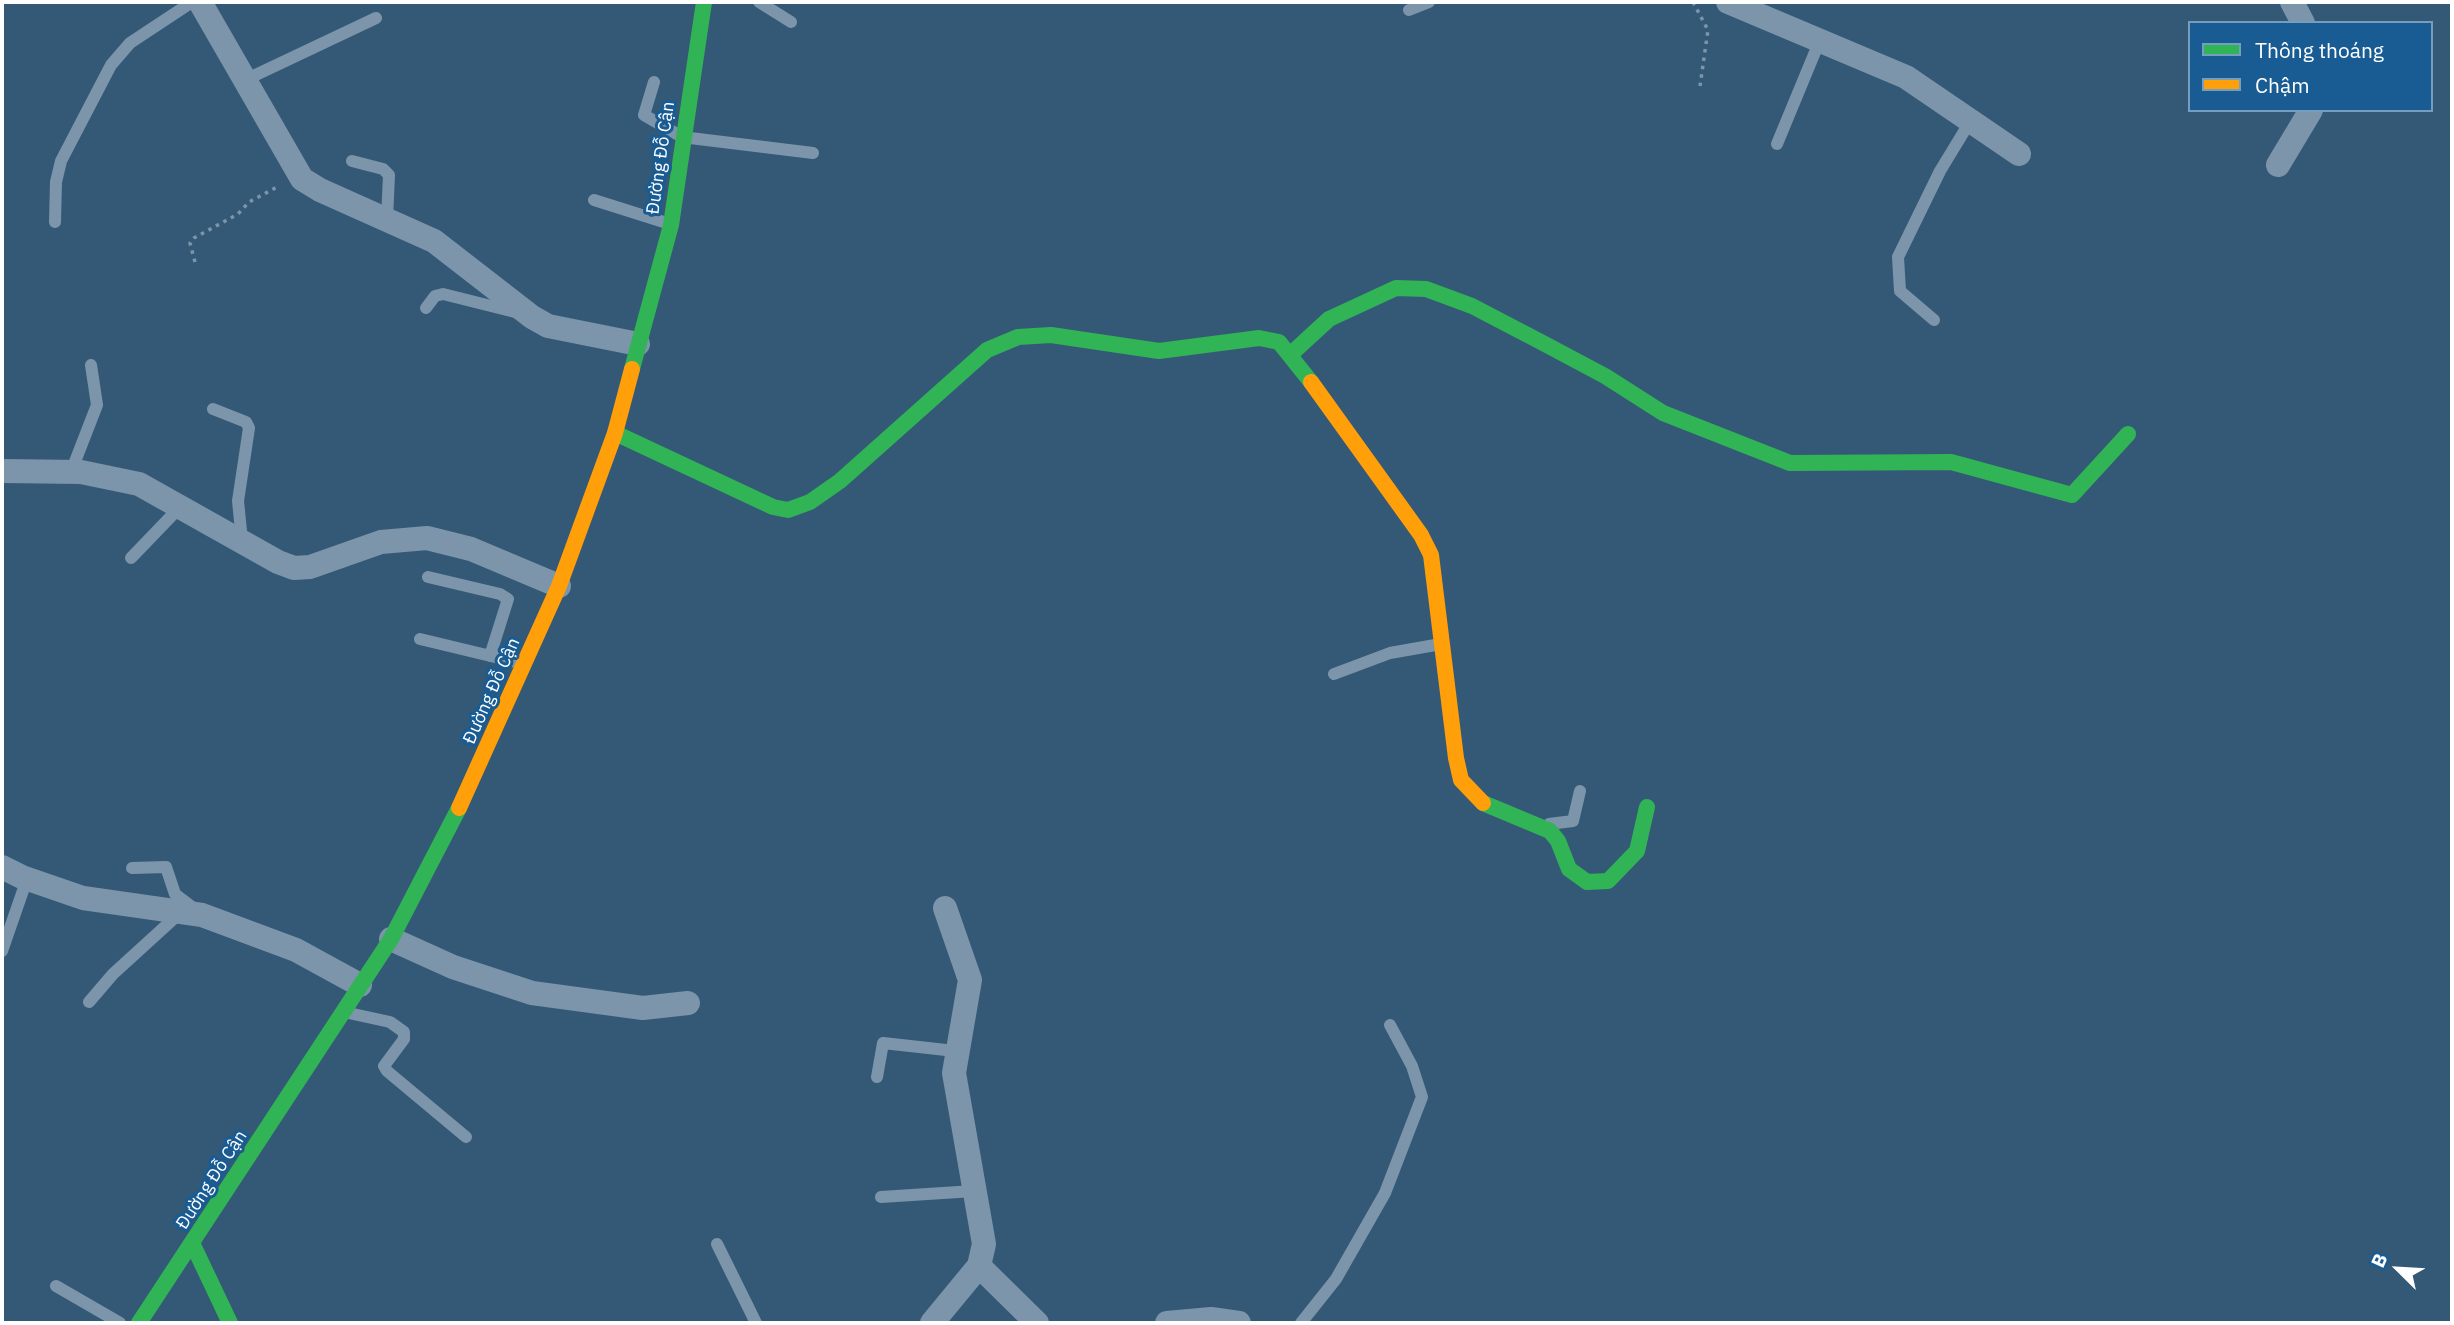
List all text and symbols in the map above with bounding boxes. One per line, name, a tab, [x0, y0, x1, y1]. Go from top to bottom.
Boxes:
legend	[2188, 21, 2433, 112]
text: Thông thoáng	[2255, 36, 2384, 64]
text: Chậm	[2255, 71, 2310, 99]
street label: Đường Đỗ Cận	[642, 100, 680, 216]
street label: Đường Đỗ Cận	[459, 635, 525, 747]
street label: Đường Đỗ Cận	[172, 1126, 252, 1234]
north arrow	[2363, 1234, 2433, 1304]
text: B	[2365, 1250, 2392, 1271]

